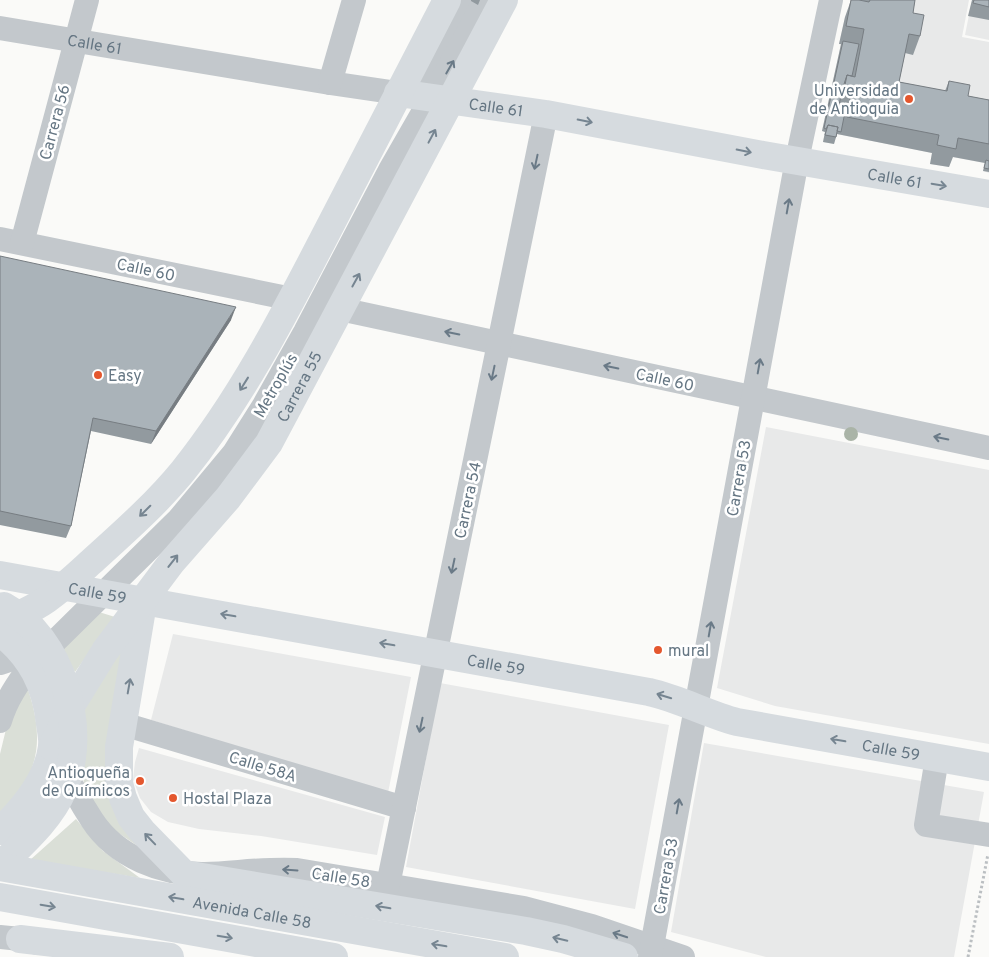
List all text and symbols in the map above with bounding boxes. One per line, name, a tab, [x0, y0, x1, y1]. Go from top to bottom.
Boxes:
street label: Calle 61	[66, 31, 123, 60]
one-way arrow	[445, 60, 455, 74]
place label: Universidad de Antioquia	[809, 82, 899, 120]
street label: Carrera 56	[36, 83, 76, 162]
marker: Universidad de Antioquia	[903, 93, 915, 105]
street label: Calle 61	[467, 95, 524, 123]
one-way arrow	[576, 117, 592, 127]
one-way arrow	[427, 129, 437, 144]
one-way arrow	[736, 147, 752, 157]
one-way arrow	[531, 154, 540, 170]
street label: Calle 61	[866, 165, 923, 194]
one-way arrow	[931, 181, 947, 191]
one-way arrow	[784, 198, 794, 214]
street label: Calle 60	[114, 255, 177, 287]
one-way arrow	[352, 273, 362, 288]
one-way arrow	[445, 328, 461, 337]
street label: Carrera 55	[274, 348, 328, 426]
street label: Metroplús	[250, 350, 303, 422]
one-way arrow	[755, 358, 764, 374]
one-way arrow	[604, 362, 620, 371]
one-way arrow	[488, 364, 497, 380]
street label: Calle 60	[633, 365, 696, 397]
place label: Easy	[108, 367, 142, 387]
marker: Easy	[92, 369, 104, 381]
one-way arrow	[239, 376, 249, 390]
one-way arrow	[934, 433, 950, 442]
street label: Carrera 53	[723, 439, 757, 518]
street label: Carrera 54	[451, 460, 487, 541]
one-way arrow	[139, 505, 151, 517]
one-way arrow	[167, 555, 178, 568]
one-way arrow	[448, 558, 458, 574]
street label: Calle 59	[66, 579, 128, 610]
one-way arrow	[220, 610, 236, 620]
one-way arrow	[706, 621, 716, 637]
one-way arrow	[380, 639, 396, 649]
place label: mural	[668, 642, 709, 662]
marker: mural	[652, 644, 664, 656]
street label: Calle 59	[465, 651, 526, 681]
one-way arrow	[125, 679, 135, 695]
one-way arrow	[656, 690, 672, 700]
one-way arrow	[415, 717, 425, 733]
one-way arrow	[830, 734, 846, 744]
street label: Calle 59	[860, 736, 921, 767]
street label: Calle 58A	[226, 748, 299, 788]
place label: Antioqueña de Químicos	[42, 764, 130, 802]
marker: Antioqueña de Químicos	[134, 775, 146, 787]
place label: Hostal Plaza	[183, 790, 272, 810]
marker: Hostal Plaza	[167, 792, 179, 804]
one-way arrow	[673, 798, 683, 814]
one-way arrow	[144, 833, 156, 845]
street label: Carrera 53	[650, 837, 684, 916]
street label: Calle 58	[310, 864, 372, 893]
one-way arrow	[282, 865, 298, 874]
one-way arrow	[168, 893, 184, 903]
street label: Avenida Calle 58	[191, 893, 313, 934]
one-way arrow	[40, 901, 56, 911]
one-way arrow	[375, 902, 391, 912]
one-way arrow	[613, 930, 628, 939]
one-way arrow	[217, 933, 233, 943]
one-way arrow	[552, 934, 568, 943]
one-way arrow	[432, 940, 448, 950]

